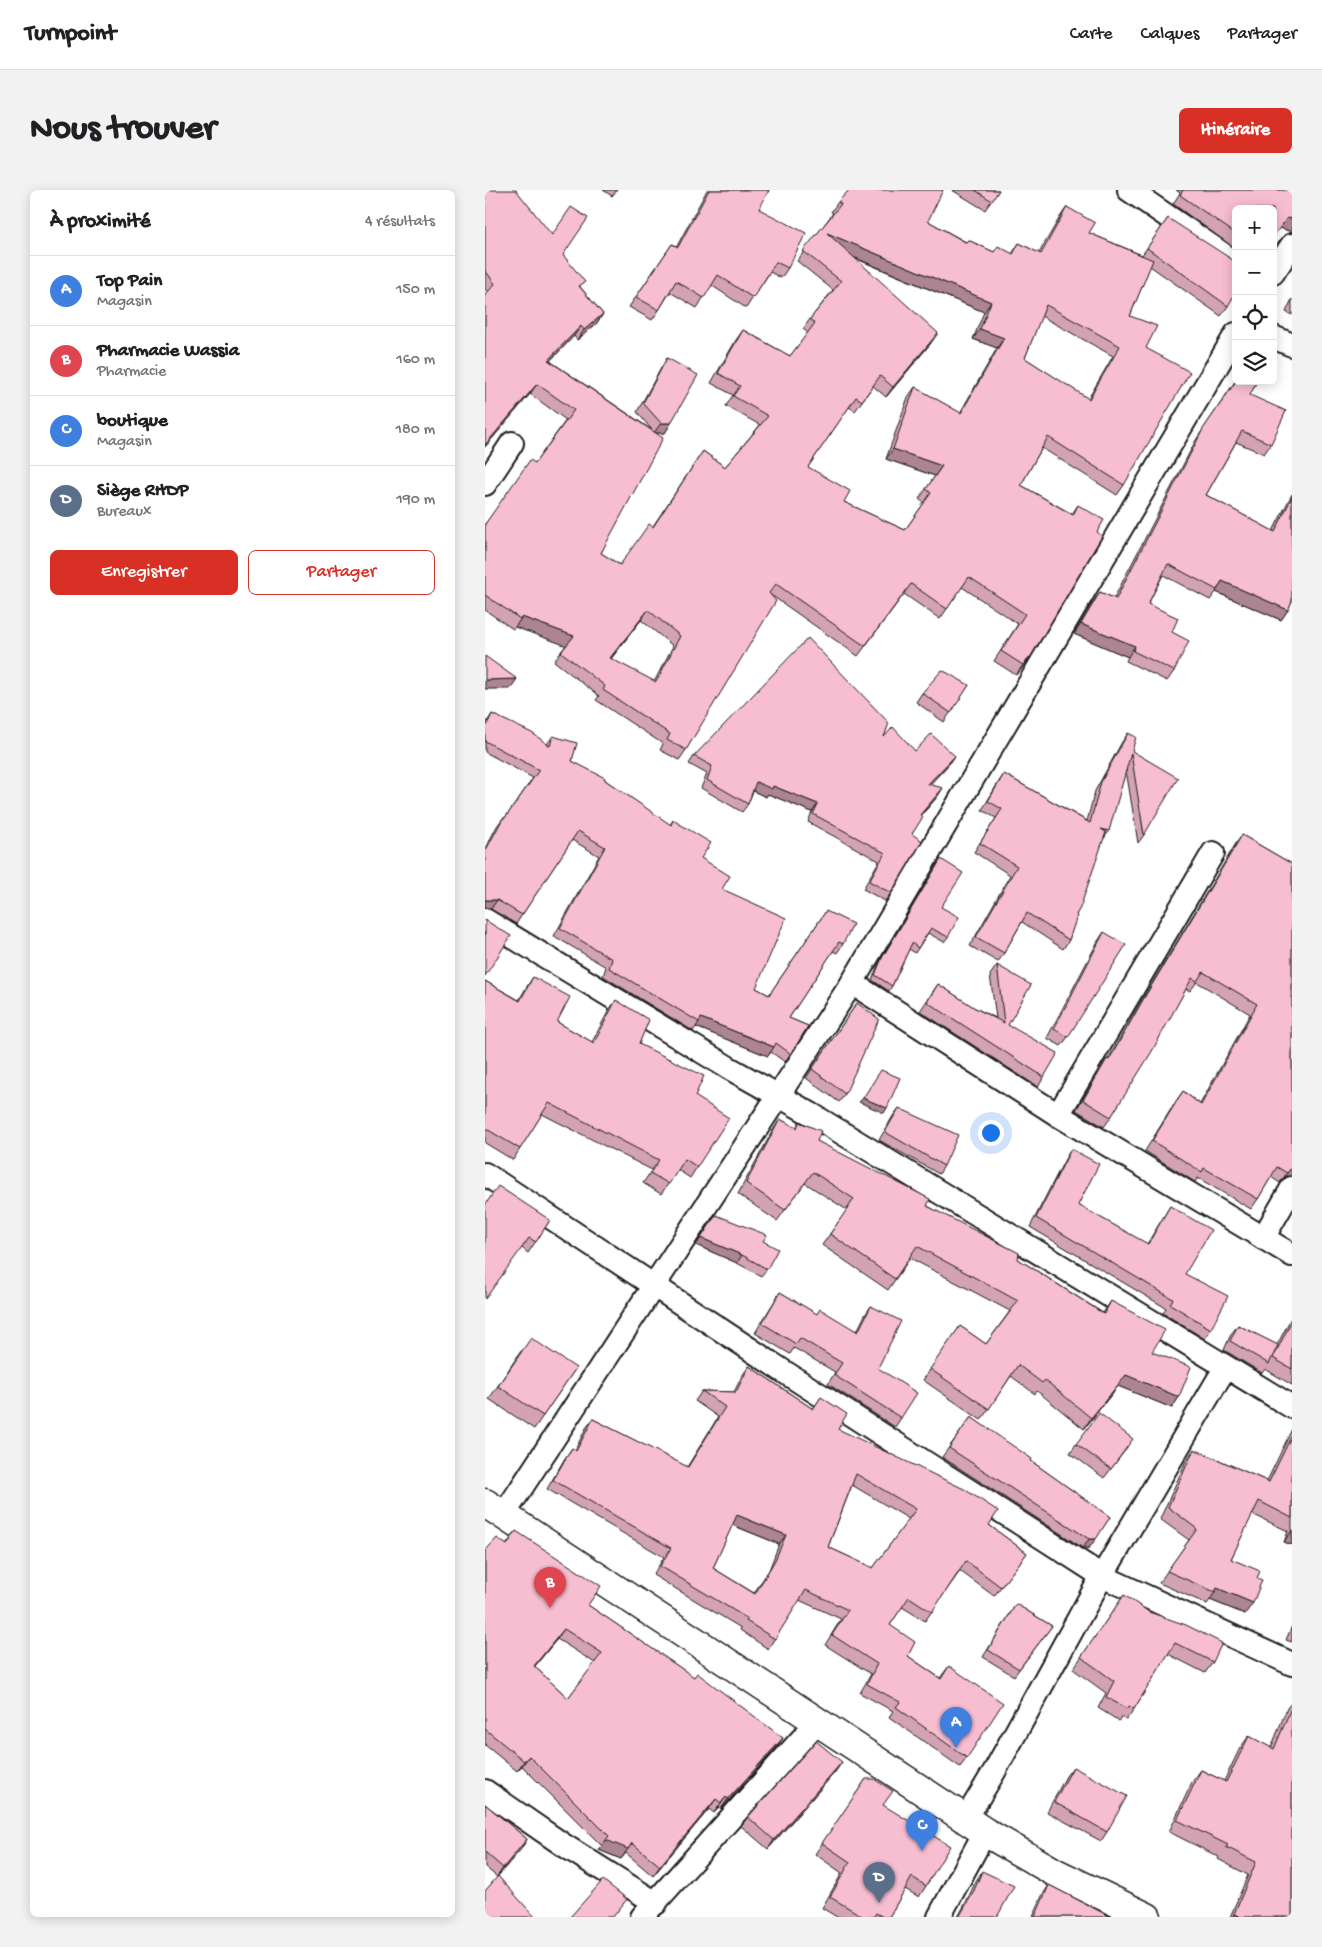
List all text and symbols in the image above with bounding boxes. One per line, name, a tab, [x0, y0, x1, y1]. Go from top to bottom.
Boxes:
text: Turnpoint	[25, 20, 116, 49]
text: Carte	[1070, 24, 1113, 45]
text: Calques	[1141, 24, 1199, 45]
text: Partager	[1227, 24, 1297, 45]
button: Itinéraire	[1179, 108, 1292, 153]
text: Nous trouver	[30, 110, 216, 151]
map controls	[1232, 205, 1277, 385]
button: +	[1232, 205, 1277, 250]
text: À proximité	[50, 210, 151, 235]
text: 4 résultats	[365, 213, 435, 232]
button: −	[1232, 250, 1277, 295]
text: Top Pain	[97, 270, 162, 293]
text: A	[61, 281, 71, 300]
text: 150 m	[396, 281, 435, 300]
text: Magasin	[97, 293, 152, 312]
button: locate	[1232, 295, 1277, 340]
text: Pharmacie Wassia	[97, 340, 239, 363]
button: layers	[1232, 340, 1277, 385]
text: B	[62, 351, 70, 370]
text: 160 m	[396, 351, 435, 370]
text: Pharmacie	[97, 363, 166, 382]
text: boutique	[97, 410, 168, 433]
text: C	[62, 421, 70, 440]
text: 180 m	[396, 421, 435, 440]
text: Magasin	[97, 433, 152, 452]
text: Siège RHDP	[97, 480, 189, 503]
text: D	[61, 491, 71, 510]
text: 190 m	[396, 491, 435, 510]
text: Bureaux	[97, 503, 151, 522]
button: Enregistrer	[50, 550, 238, 595]
button: Partager	[248, 550, 435, 595]
your location	[978, 1120, 1004, 1146]
pin: B	[534, 1567, 566, 1608]
pin: A	[940, 1707, 972, 1748]
pin: C	[906, 1810, 938, 1851]
pin: D	[863, 1862, 895, 1903]

